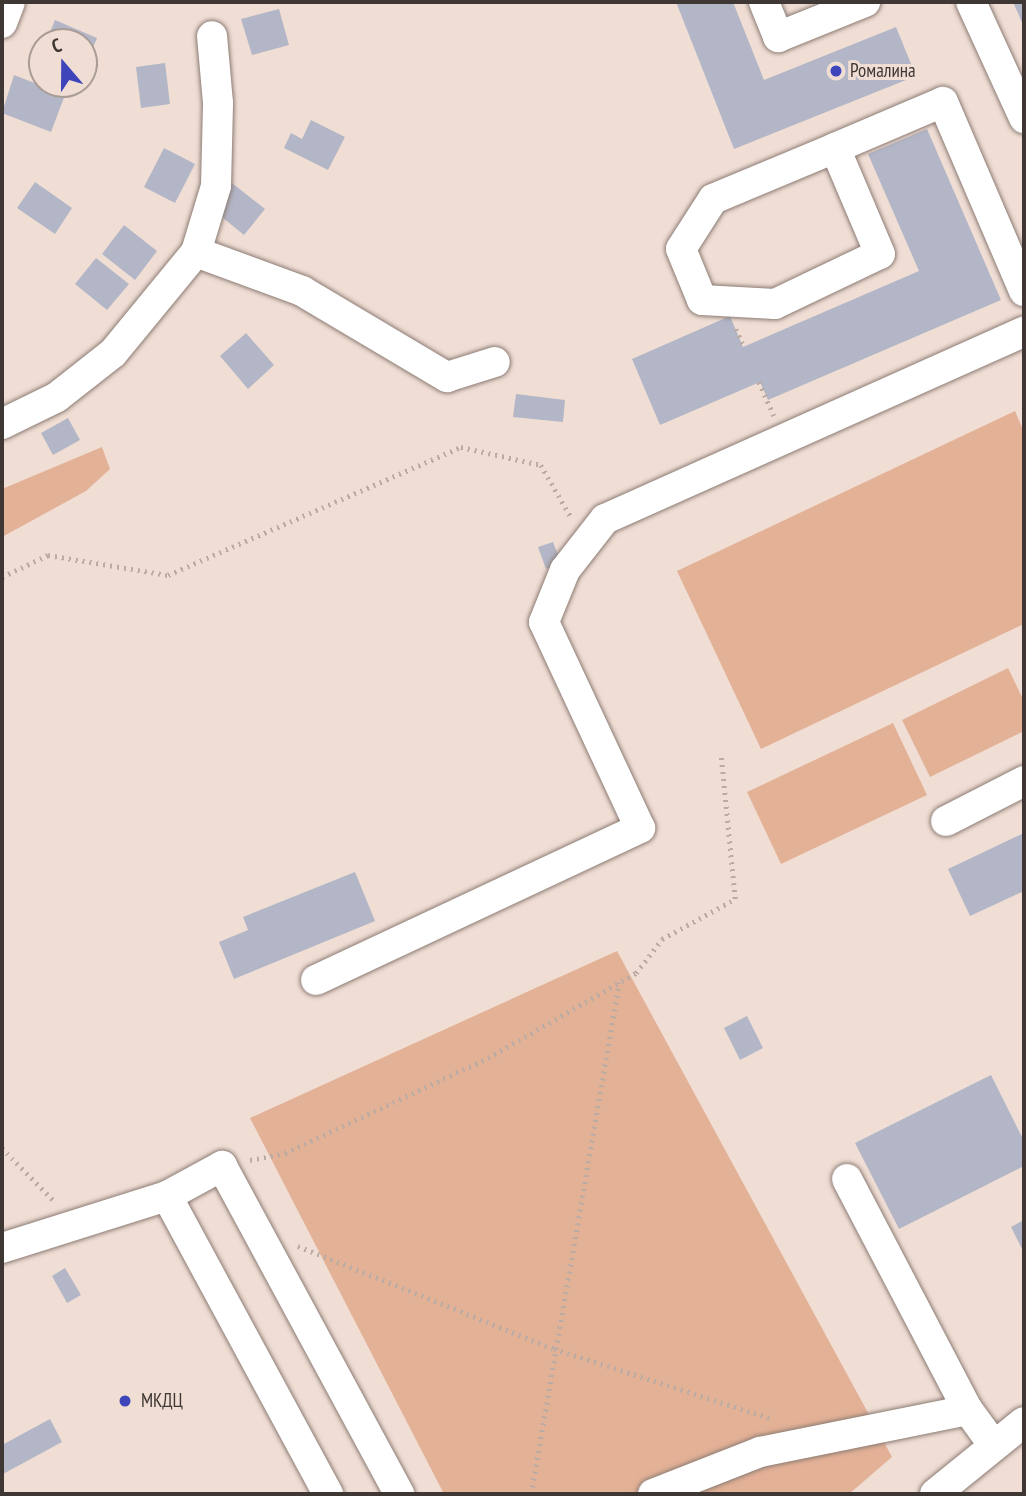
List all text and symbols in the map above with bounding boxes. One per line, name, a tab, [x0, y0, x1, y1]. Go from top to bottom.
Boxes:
north arrow	[28, 28, 98, 98]
text: С	[48, 32, 65, 58]
place label: Ромалина	[850, 60, 916, 82]
marker: Ромалина	[828, 63, 844, 79]
place label: МКДЦ	[141, 1390, 183, 1412]
marker: МКДЦ	[115, 1391, 135, 1411]

